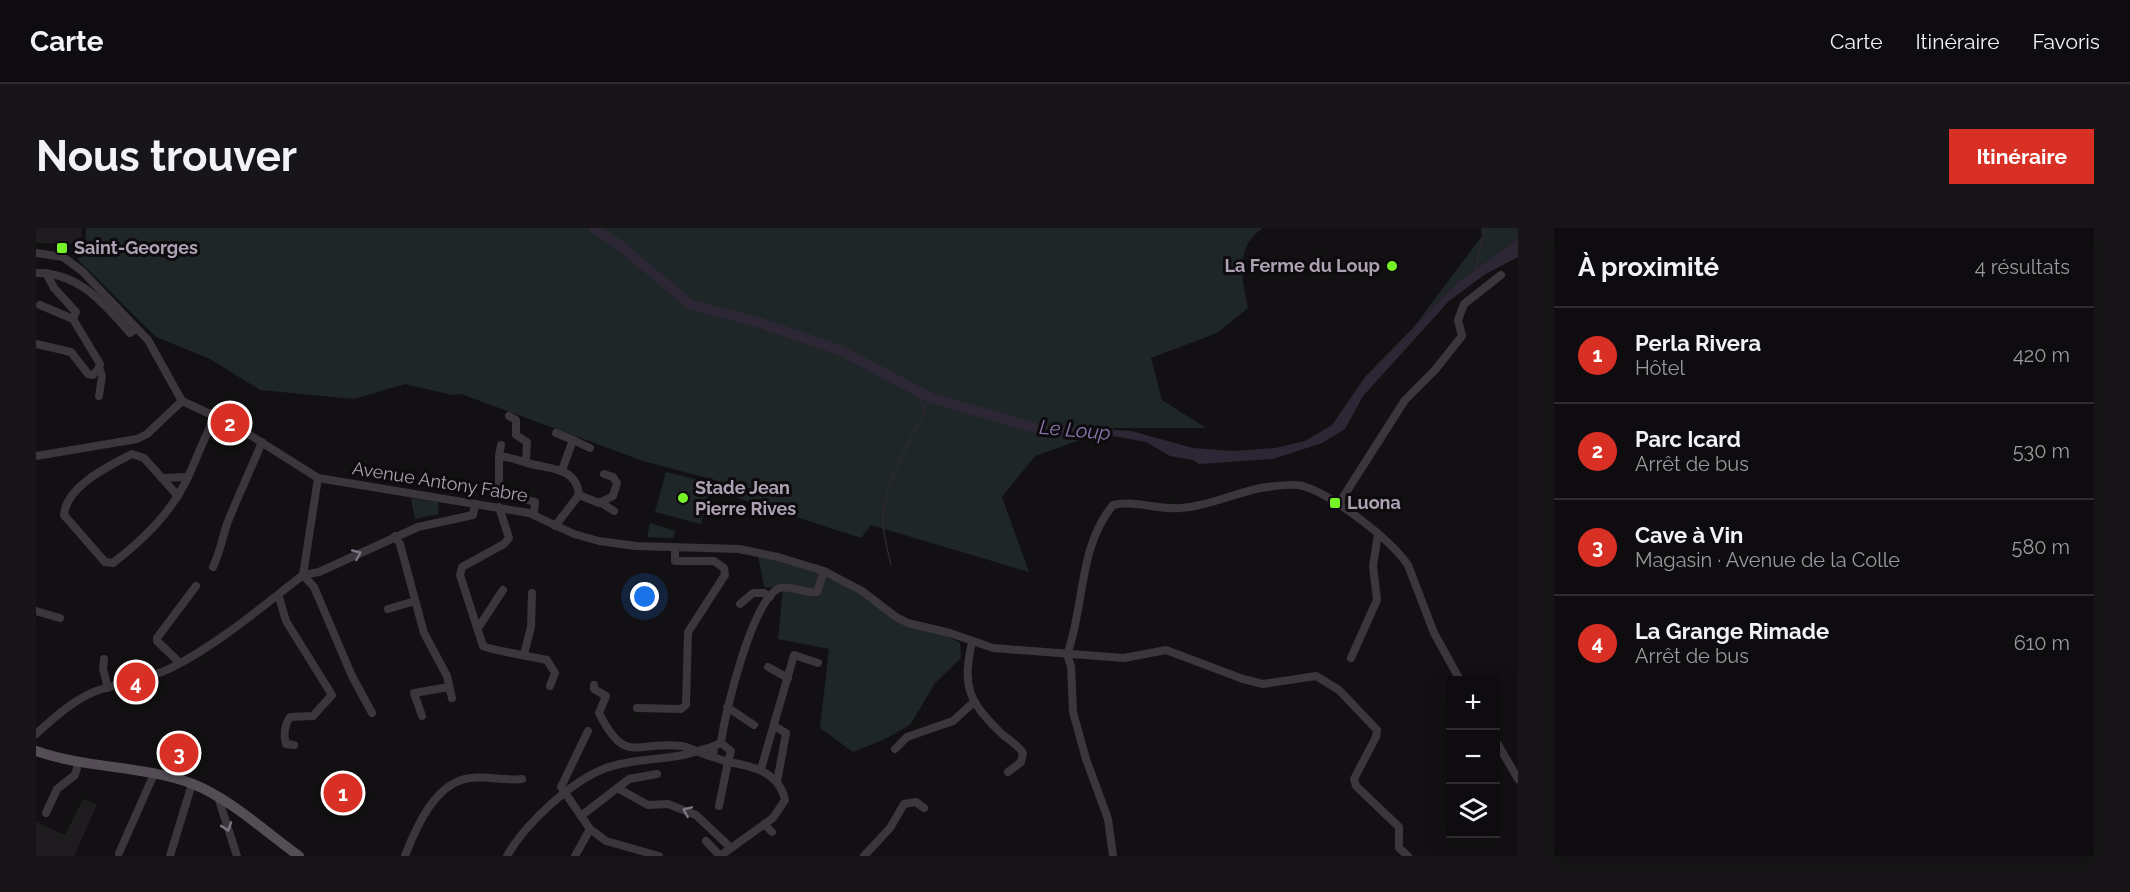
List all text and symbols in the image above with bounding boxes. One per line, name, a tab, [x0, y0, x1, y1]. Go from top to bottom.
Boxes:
text: Carte	[30, 25, 103, 58]
text: Carte	[1830, 29, 1882, 54]
text: Itinéraire	[1915, 29, 1999, 54]
text: Favoris	[2032, 29, 2100, 54]
button: Itinéraire	[1949, 129, 2094, 184]
text: Nous trouver	[36, 132, 297, 181]
place label: Saint-Georges	[74, 237, 198, 258]
marker: Saint-Georges	[55, 241, 69, 255]
text: À proximité	[1578, 252, 1719, 282]
place label: La Ferme du Loup	[1225, 255, 1380, 276]
text: 4 résultats	[1975, 255, 2070, 279]
marker: La Ferme du Loup	[1385, 259, 1399, 273]
text: Perla Rivera	[1635, 330, 1761, 356]
text: 1	[1593, 343, 1602, 367]
text: 420 m	[2013, 343, 2070, 367]
text: Hôtel	[1635, 356, 1685, 380]
pin: 2	[210, 400, 250, 446]
water label: Le Loup	[1038, 415, 1112, 445]
text: Parc Icard	[1635, 426, 1741, 452]
text: 2	[1592, 439, 1603, 463]
text: 530 m	[2013, 439, 2070, 463]
text: Arrêt de bus	[1635, 452, 1749, 476]
street label: Avenue Antony Fabre	[351, 457, 530, 506]
place label: Stade Jean Pierre Rives	[695, 477, 796, 519]
marker: Stade Jean Pierre Rives	[676, 491, 690, 505]
place label: Luona	[1347, 492, 1401, 513]
marker: Luona	[1328, 496, 1342, 510]
text: Cave à Vin	[1635, 522, 1743, 548]
text: 3	[1592, 535, 1603, 559]
text: 580 m	[2012, 535, 2070, 559]
text: Magasin · Avenue de la Colle	[1635, 548, 1900, 572]
one-way arrow	[350, 549, 361, 561]
your location	[630, 582, 659, 611]
text: La Grange Rimade	[1635, 618, 1829, 644]
text: 4	[1592, 631, 1603, 655]
text: 610 m	[2014, 631, 2070, 655]
text: Arrêt de bus	[1635, 644, 1749, 668]
pin: 4	[116, 660, 156, 704]
map controls	[1446, 676, 1500, 838]
button: +	[1446, 676, 1500, 730]
pin: 3	[160, 730, 198, 776]
button: −	[1446, 730, 1500, 784]
pin: 1	[324, 770, 362, 816]
button: layers	[1446, 784, 1500, 838]
one-way arrow	[682, 806, 693, 818]
one-way arrow	[219, 821, 232, 832]

